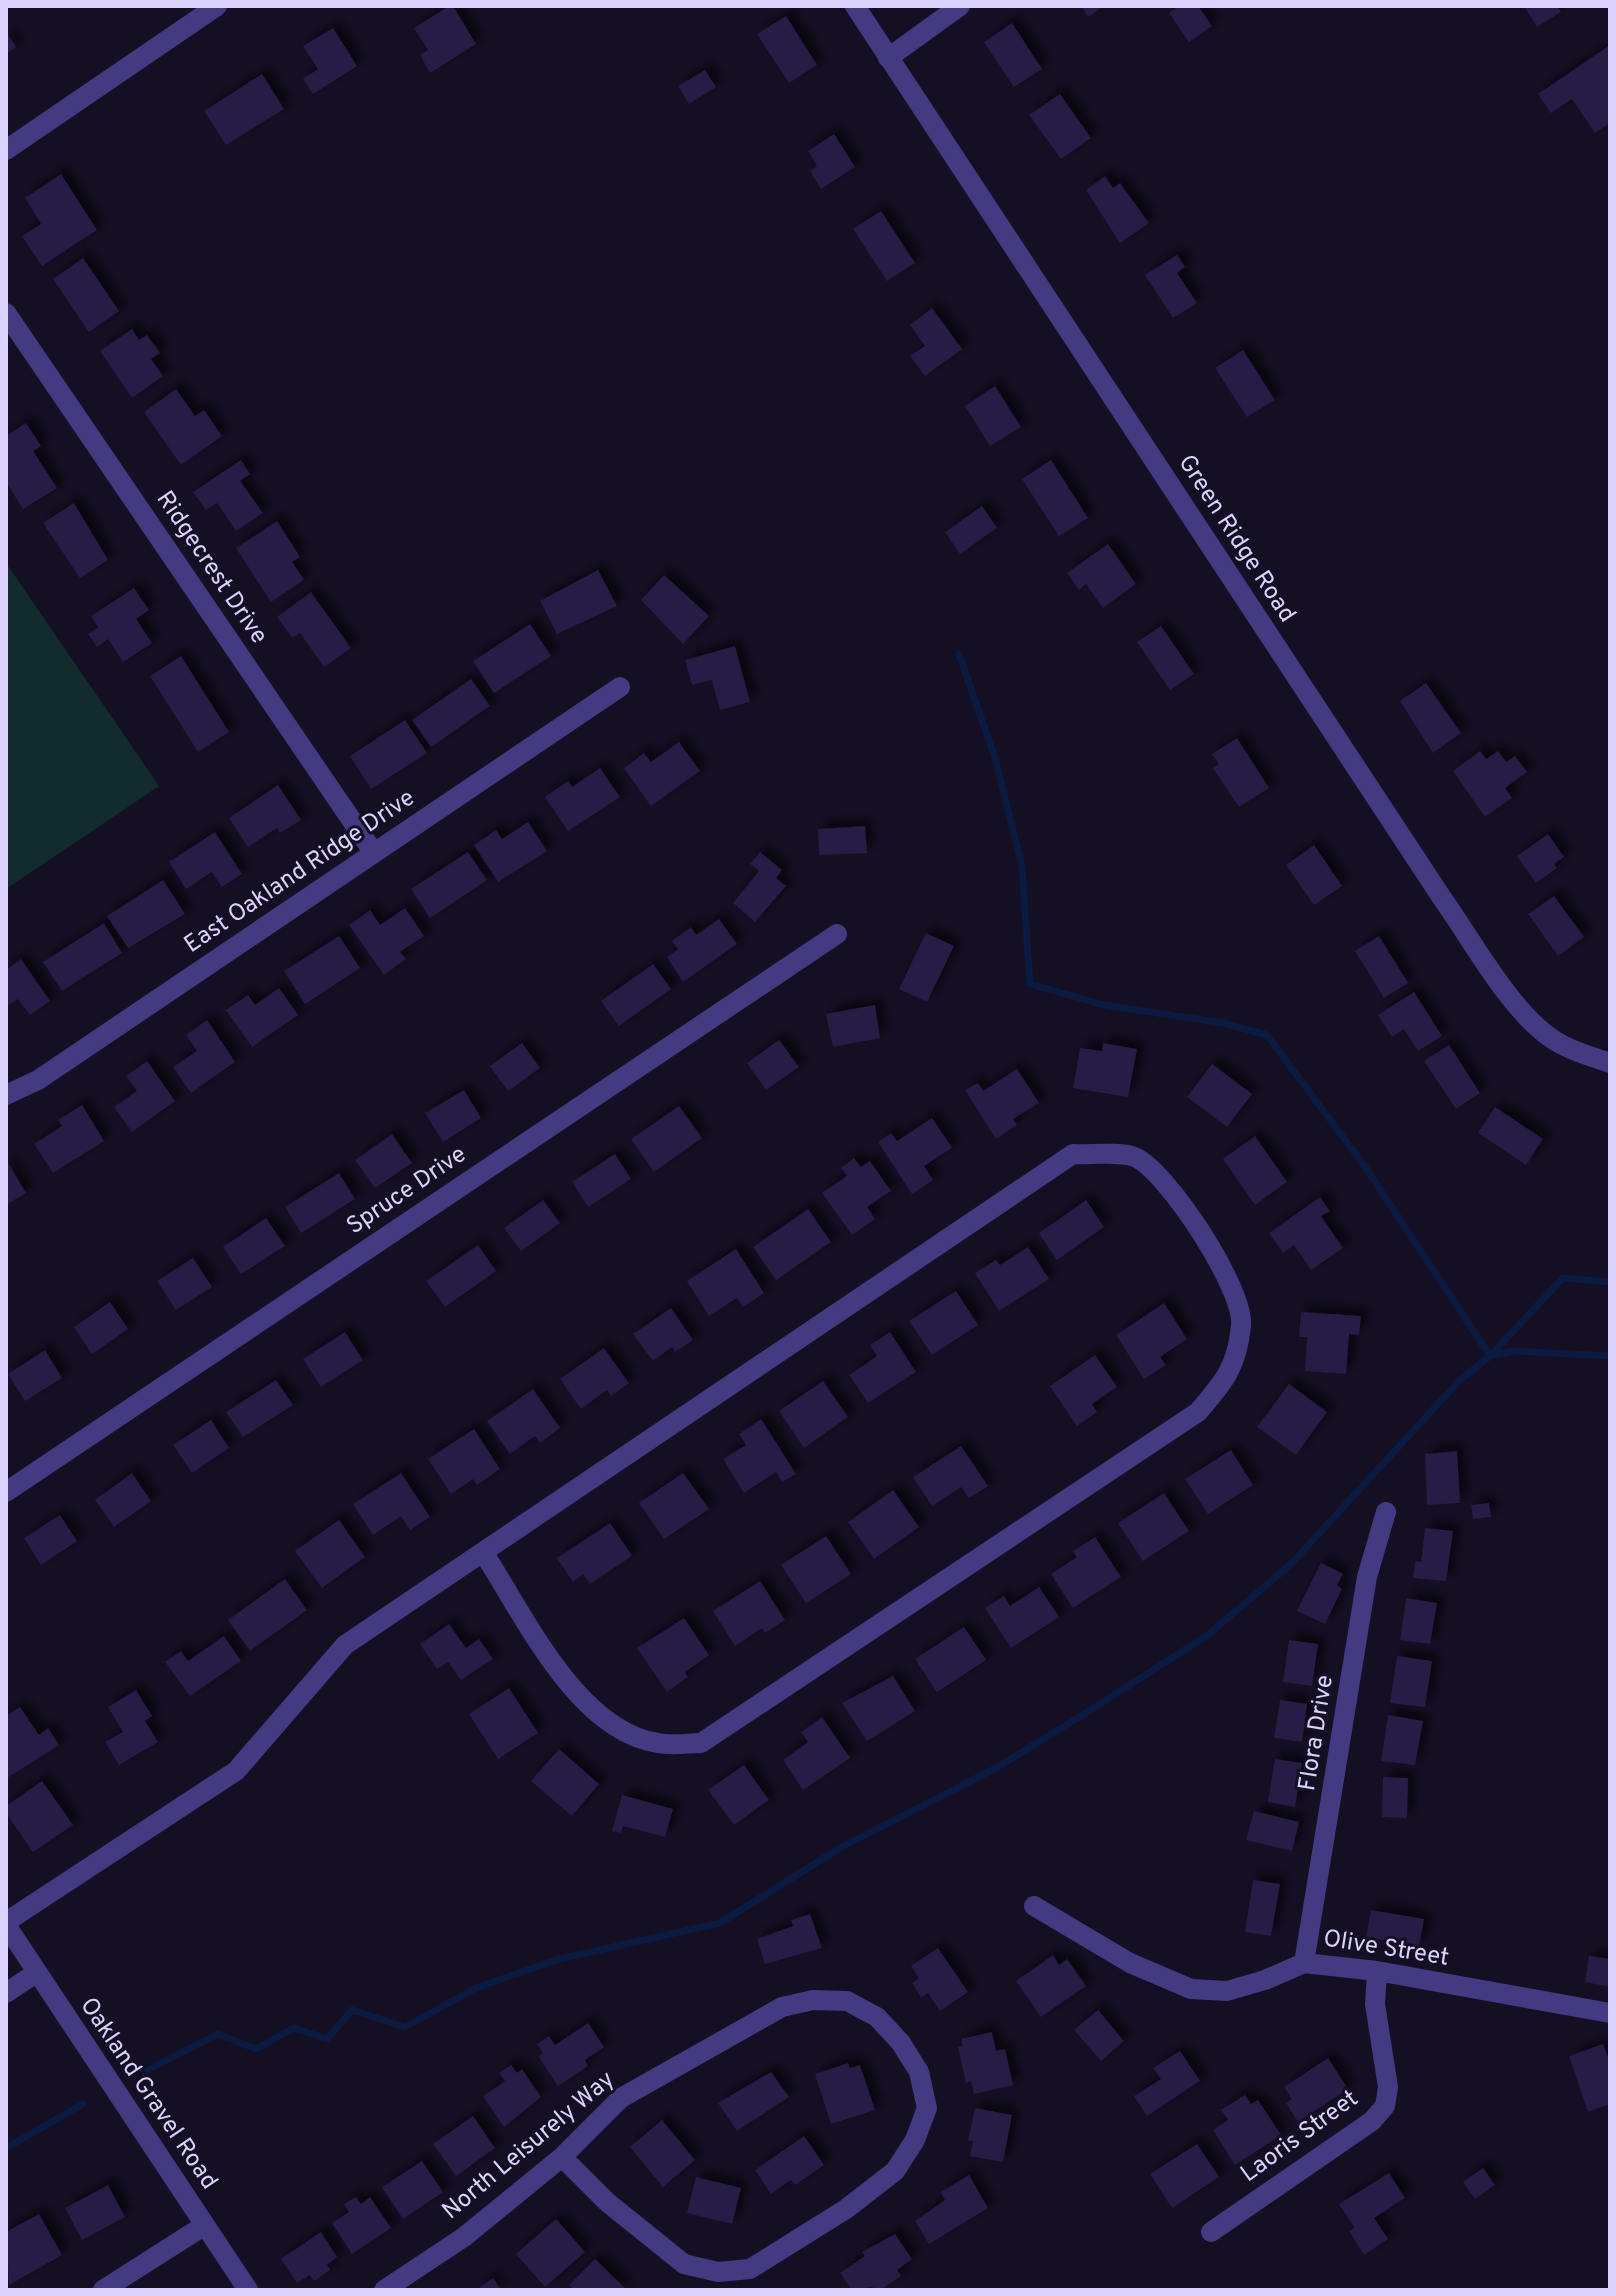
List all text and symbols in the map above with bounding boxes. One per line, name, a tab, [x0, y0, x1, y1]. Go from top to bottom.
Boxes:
street label: Green Ridge Road	[1171, 449, 1301, 629]
street label: Ridgecrest Drive	[149, 486, 273, 650]
street label: East Oakland Ridge Drive	[179, 784, 421, 960]
street label: Spruce Drive	[341, 1140, 473, 1242]
street label: Flora Drive	[1293, 1673, 1341, 1793]
street label: Olive Street	[1321, 1924, 1451, 1974]
street label: Oakland Gravel Road	[73, 1992, 223, 2196]
street label: North Leisurely Way	[437, 2065, 621, 2227]
street label: Laoris Street	[1235, 2084, 1365, 2190]

